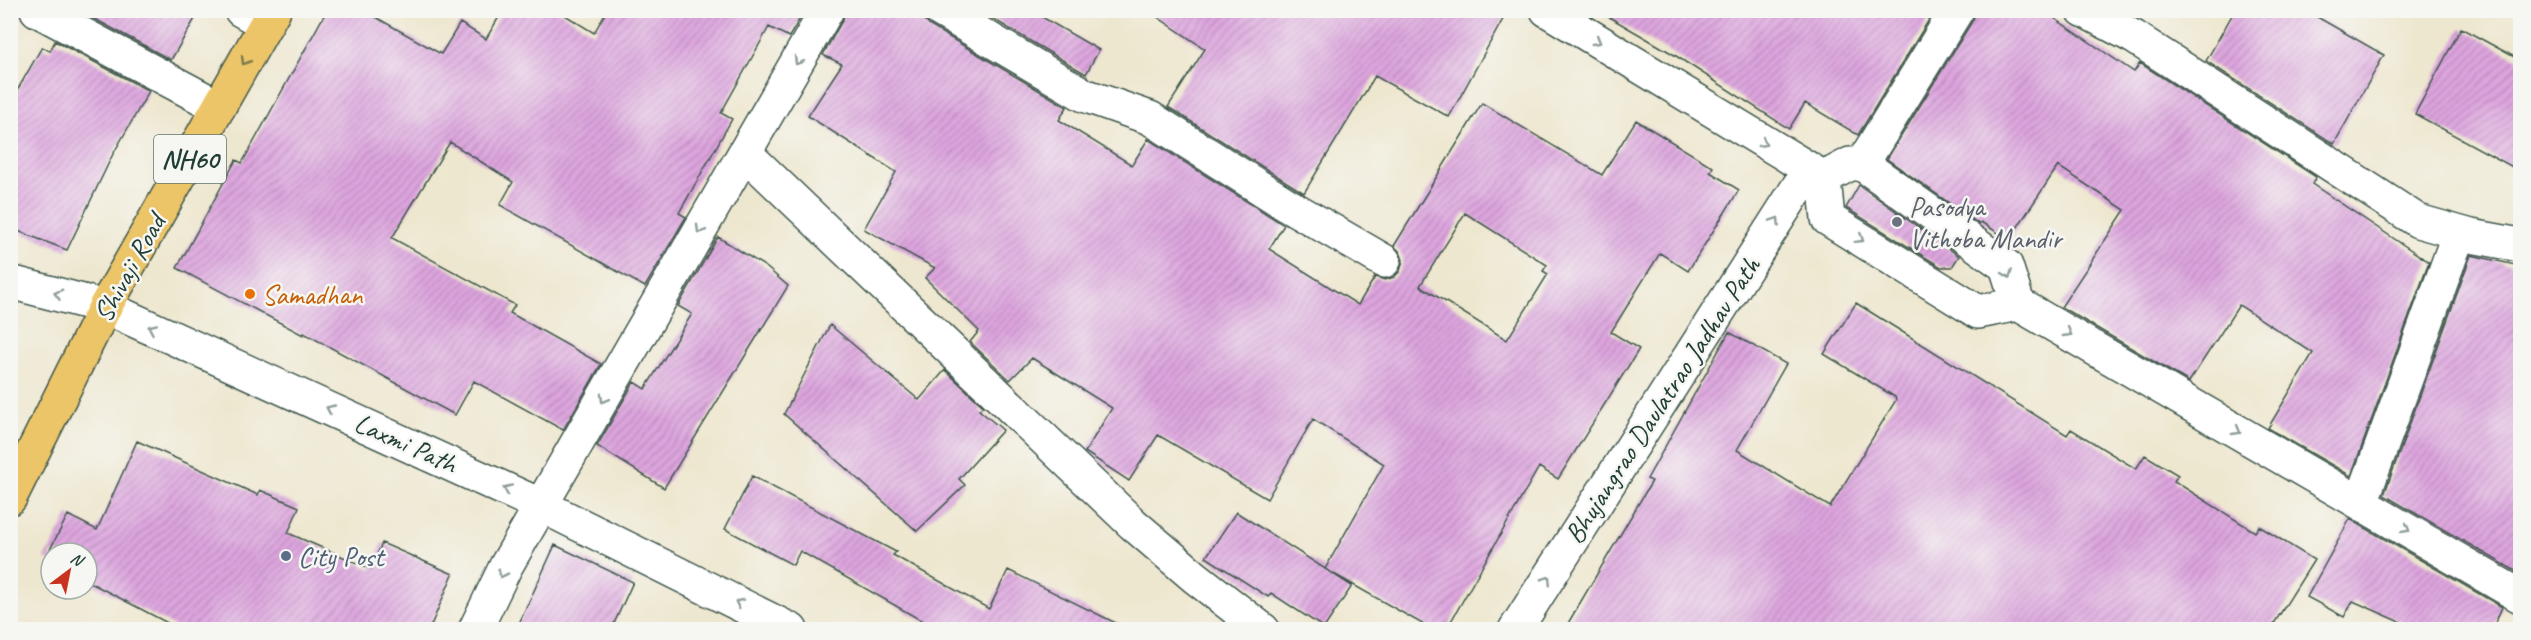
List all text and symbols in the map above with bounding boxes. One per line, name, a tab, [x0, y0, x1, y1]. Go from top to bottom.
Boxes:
one-way arrow	[1591, 34, 1601, 45]
one-way arrow	[241, 55, 252, 65]
one-way arrow	[794, 55, 805, 65]
road number: NH60	[154, 135, 226, 183]
one-way arrow	[1757, 135, 1768, 146]
place label: Pasodya Vithoba Mandir	[1909, 189, 2063, 256]
street label: Shivaji Road	[85, 205, 175, 328]
marker: Pasodya Vithoba Mandir	[1890, 215, 1904, 229]
one-way arrow	[1769, 217, 1780, 228]
one-way arrow	[696, 224, 708, 234]
one-way arrow	[1854, 232, 1864, 244]
street label: Bhujangrao Daulatrao Jadhav Path	[1556, 249, 1768, 550]
one-way arrow	[2001, 268, 2014, 279]
place label: Samadhan	[262, 277, 364, 312]
marker: Samadhan	[243, 287, 257, 301]
one-way arrow	[53, 289, 64, 301]
one-way arrow	[148, 323, 159, 335]
one-way arrow	[2062, 326, 2073, 338]
one-way arrow	[599, 393, 611, 403]
one-way arrow	[325, 404, 336, 416]
street label: Laxmi Path	[349, 405, 464, 482]
one-way arrow	[2231, 424, 2241, 436]
one-way arrow	[502, 485, 513, 497]
one-way arrow	[2400, 522, 2410, 533]
place label: City Post	[298, 539, 386, 574]
north arrow	[39, 541, 99, 601]
text: N	[67, 548, 89, 572]
marker: City Post	[279, 549, 293, 563]
one-way arrow	[497, 567, 509, 578]
one-way arrow	[1539, 576, 1551, 586]
one-way arrow	[734, 599, 745, 611]

